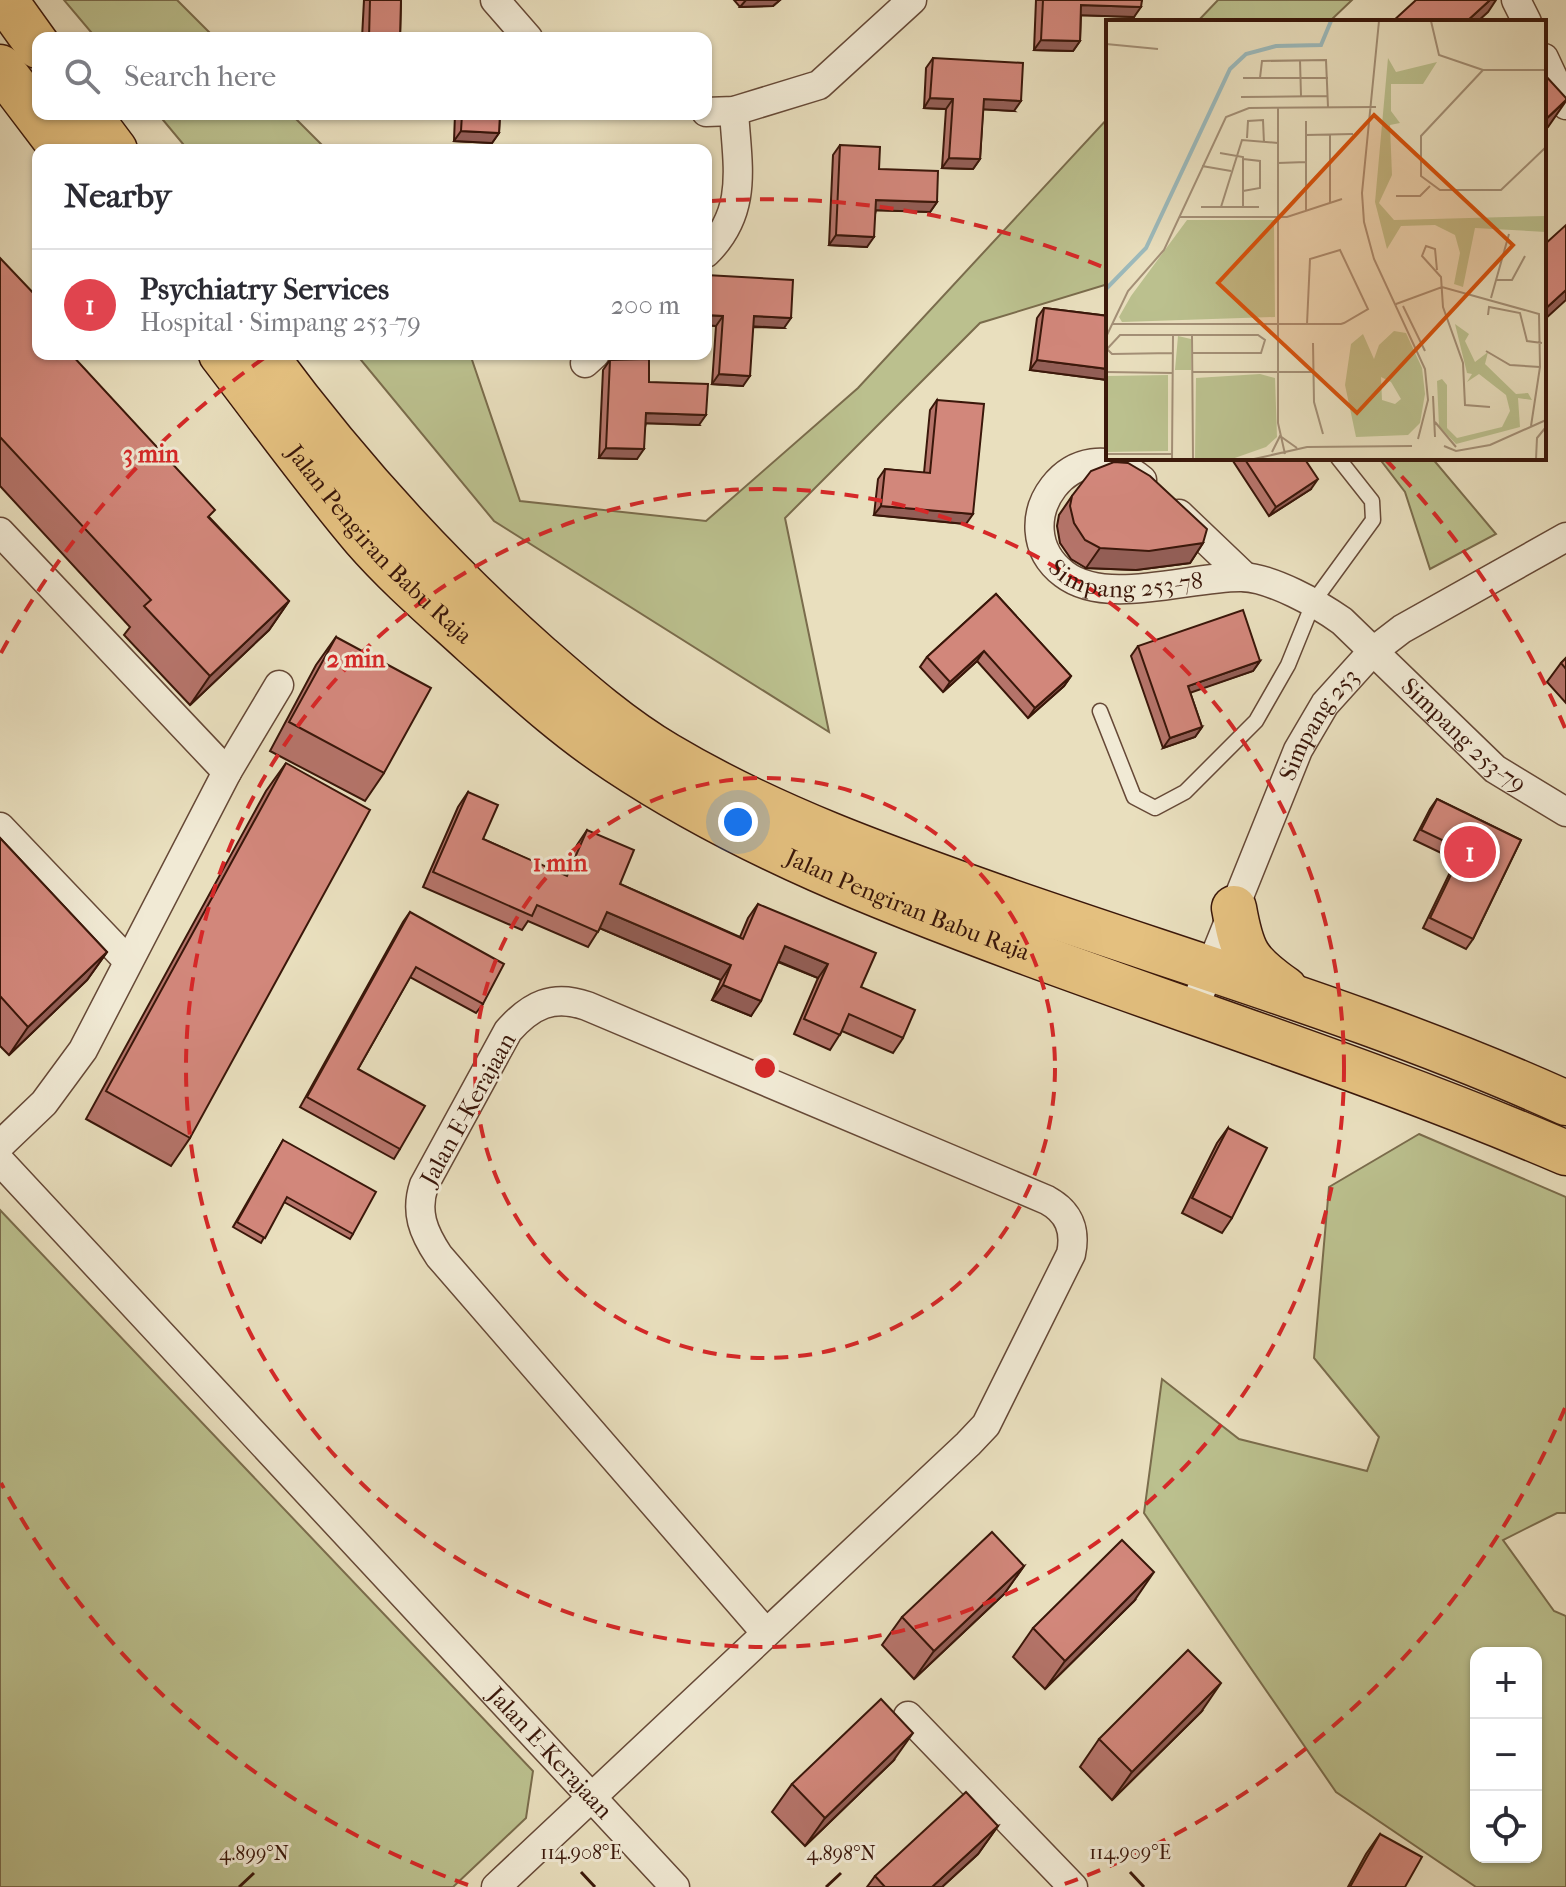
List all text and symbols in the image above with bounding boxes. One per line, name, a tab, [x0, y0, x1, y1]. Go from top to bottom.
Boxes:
inset map	[1106, 20, 1546, 460]
search box	[32, 32, 712, 120]
icon: search	[60, 54, 104, 98]
text: Search here	[124, 59, 276, 94]
text: Nearby	[64, 176, 171, 216]
text: Psychiatry Services	[140, 272, 389, 307]
text: 1	[85, 290, 95, 321]
text: 200 m	[611, 290, 680, 321]
text: Hospital · Simpang 253-79	[140, 307, 421, 338]
street label: Jalan Pengiran Babu Raja	[280, 438, 479, 650]
text: 3 min	[123, 440, 180, 468]
street label: Simpang 253-78	[1043, 554, 1205, 603]
text: 2 min	[327, 645, 386, 673]
street label: Simpang 253	[1273, 663, 1364, 785]
street label: Simpang 253-79	[1396, 672, 1531, 798]
your location	[718, 802, 758, 842]
pin: 1	[1444, 822, 1496, 882]
street label: Jalan Pengiran Babu Raja	[779, 842, 1034, 967]
text: 1 min	[533, 849, 588, 877]
street label: Jalan E-Kerajaan	[414, 1028, 521, 1192]
centre of rings	[751, 1054, 779, 1082]
map controls	[1470, 1647, 1542, 1863]
button: +	[1470, 1647, 1542, 1719]
street label: Jalan E-Kerajaan	[481, 1680, 618, 1825]
button: −	[1470, 1719, 1542, 1791]
button: locate	[1470, 1791, 1542, 1863]
text: 114.908°E	[540, 1841, 622, 1864]
text: 114.909°E	[1089, 1841, 1171, 1864]
text: 4.899°N	[219, 1842, 289, 1865]
text: 4.898°N	[806, 1842, 876, 1865]

